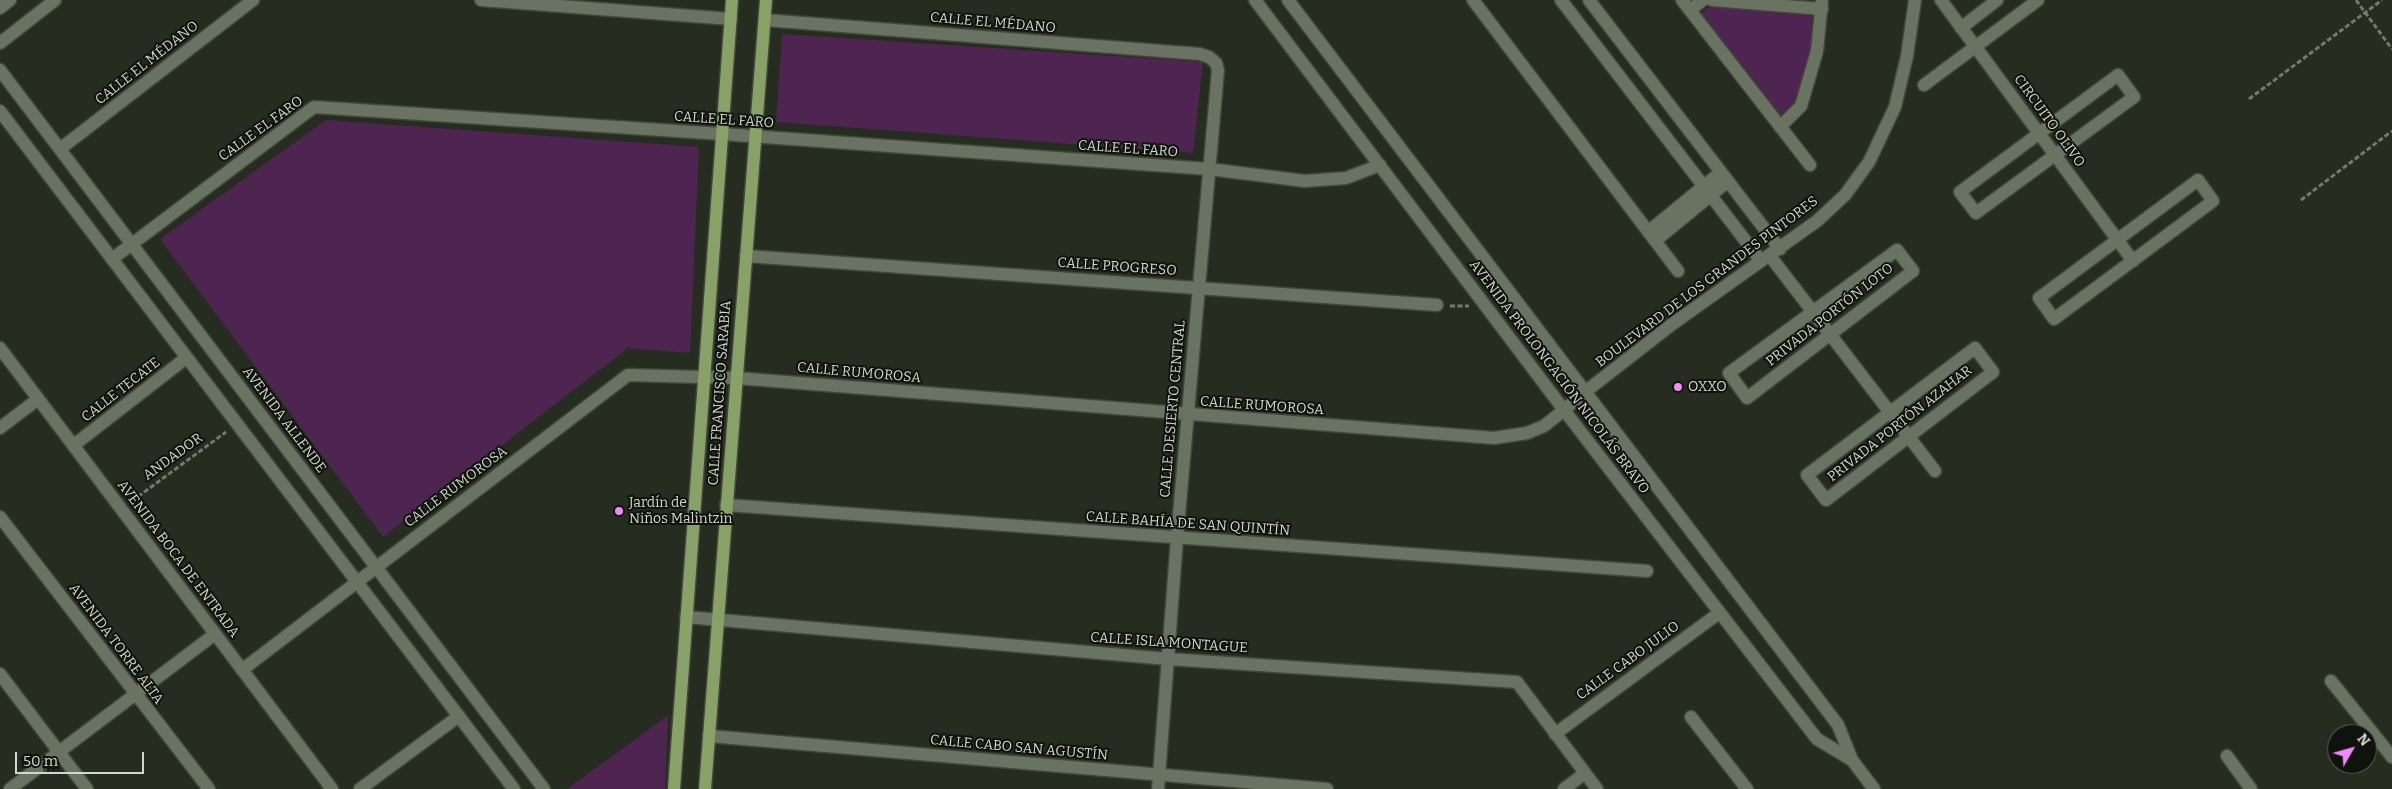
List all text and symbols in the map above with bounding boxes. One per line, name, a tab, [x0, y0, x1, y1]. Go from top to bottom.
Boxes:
street label: CALLE EL MÉDANO	[929, 9, 1057, 37]
street label: CALLE EL MÉDANO	[92, 18, 202, 108]
street label: CIRCUITO OLIVO	[2010, 71, 2088, 171]
street label: CALLE EL FARO	[216, 93, 306, 165]
street label: CALLE EL FARO	[673, 108, 775, 132]
street label: CALLE EL FARO	[1077, 137, 1179, 161]
street label: BOULEVARD DE LOS GRANDES PINTORES	[1593, 193, 1821, 371]
street label: CALLE PROGRESO	[1057, 254, 1177, 280]
street label: AVENIDA PROLONGACIÓN NICOLÁS BRAVO	[1465, 257, 1653, 497]
street label: PRIVADA PORTÓN LOTO	[1763, 260, 1897, 370]
street label: CALLE FRANCISCO SARABIA	[705, 300, 735, 486]
street label: CALLE DESIERTO CENTRAL	[1157, 320, 1189, 498]
street label: CALLE TECATE	[78, 354, 164, 426]
street label: CALLE RUMOROSA	[796, 359, 922, 387]
street label: PRIVADA PORTÓN AZAHAR	[1824, 362, 1976, 486]
street label: AVENIDA ALLENDE	[239, 364, 329, 476]
place label: OXXO	[1688, 379, 1727, 395]
marker: OXXO	[1672, 381, 1684, 393]
street label: CALLE RUMOROSA	[1199, 393, 1325, 419]
street label: ANDADOR	[140, 430, 206, 484]
street label: CALLE RUMOROSA	[401, 443, 511, 531]
street label: AVENIDA BOCA DE ENTRADA	[113, 477, 243, 641]
place label: Jardín de Niños Malintzin	[629, 495, 732, 528]
marker: Jardín de Niños Malintzin	[613, 505, 625, 517]
street label: CALLE BAHÍA DE SAN QUINTÍN	[1085, 508, 1291, 540]
street label: AVENIDA TORRE ALTA	[65, 580, 167, 708]
street label: CALLE CABO JULIO	[1573, 618, 1683, 704]
street label: CALLE ISLA MONTAGUE	[1090, 629, 1248, 657]
north arrow	[2327, 724, 2377, 774]
text: N	[2353, 731, 2373, 750]
street label: CALLE CABO SAN AGUSTÍN	[929, 732, 1109, 764]
scale bar	[18, 742, 146, 774]
text: 50 m	[23, 752, 58, 770]

